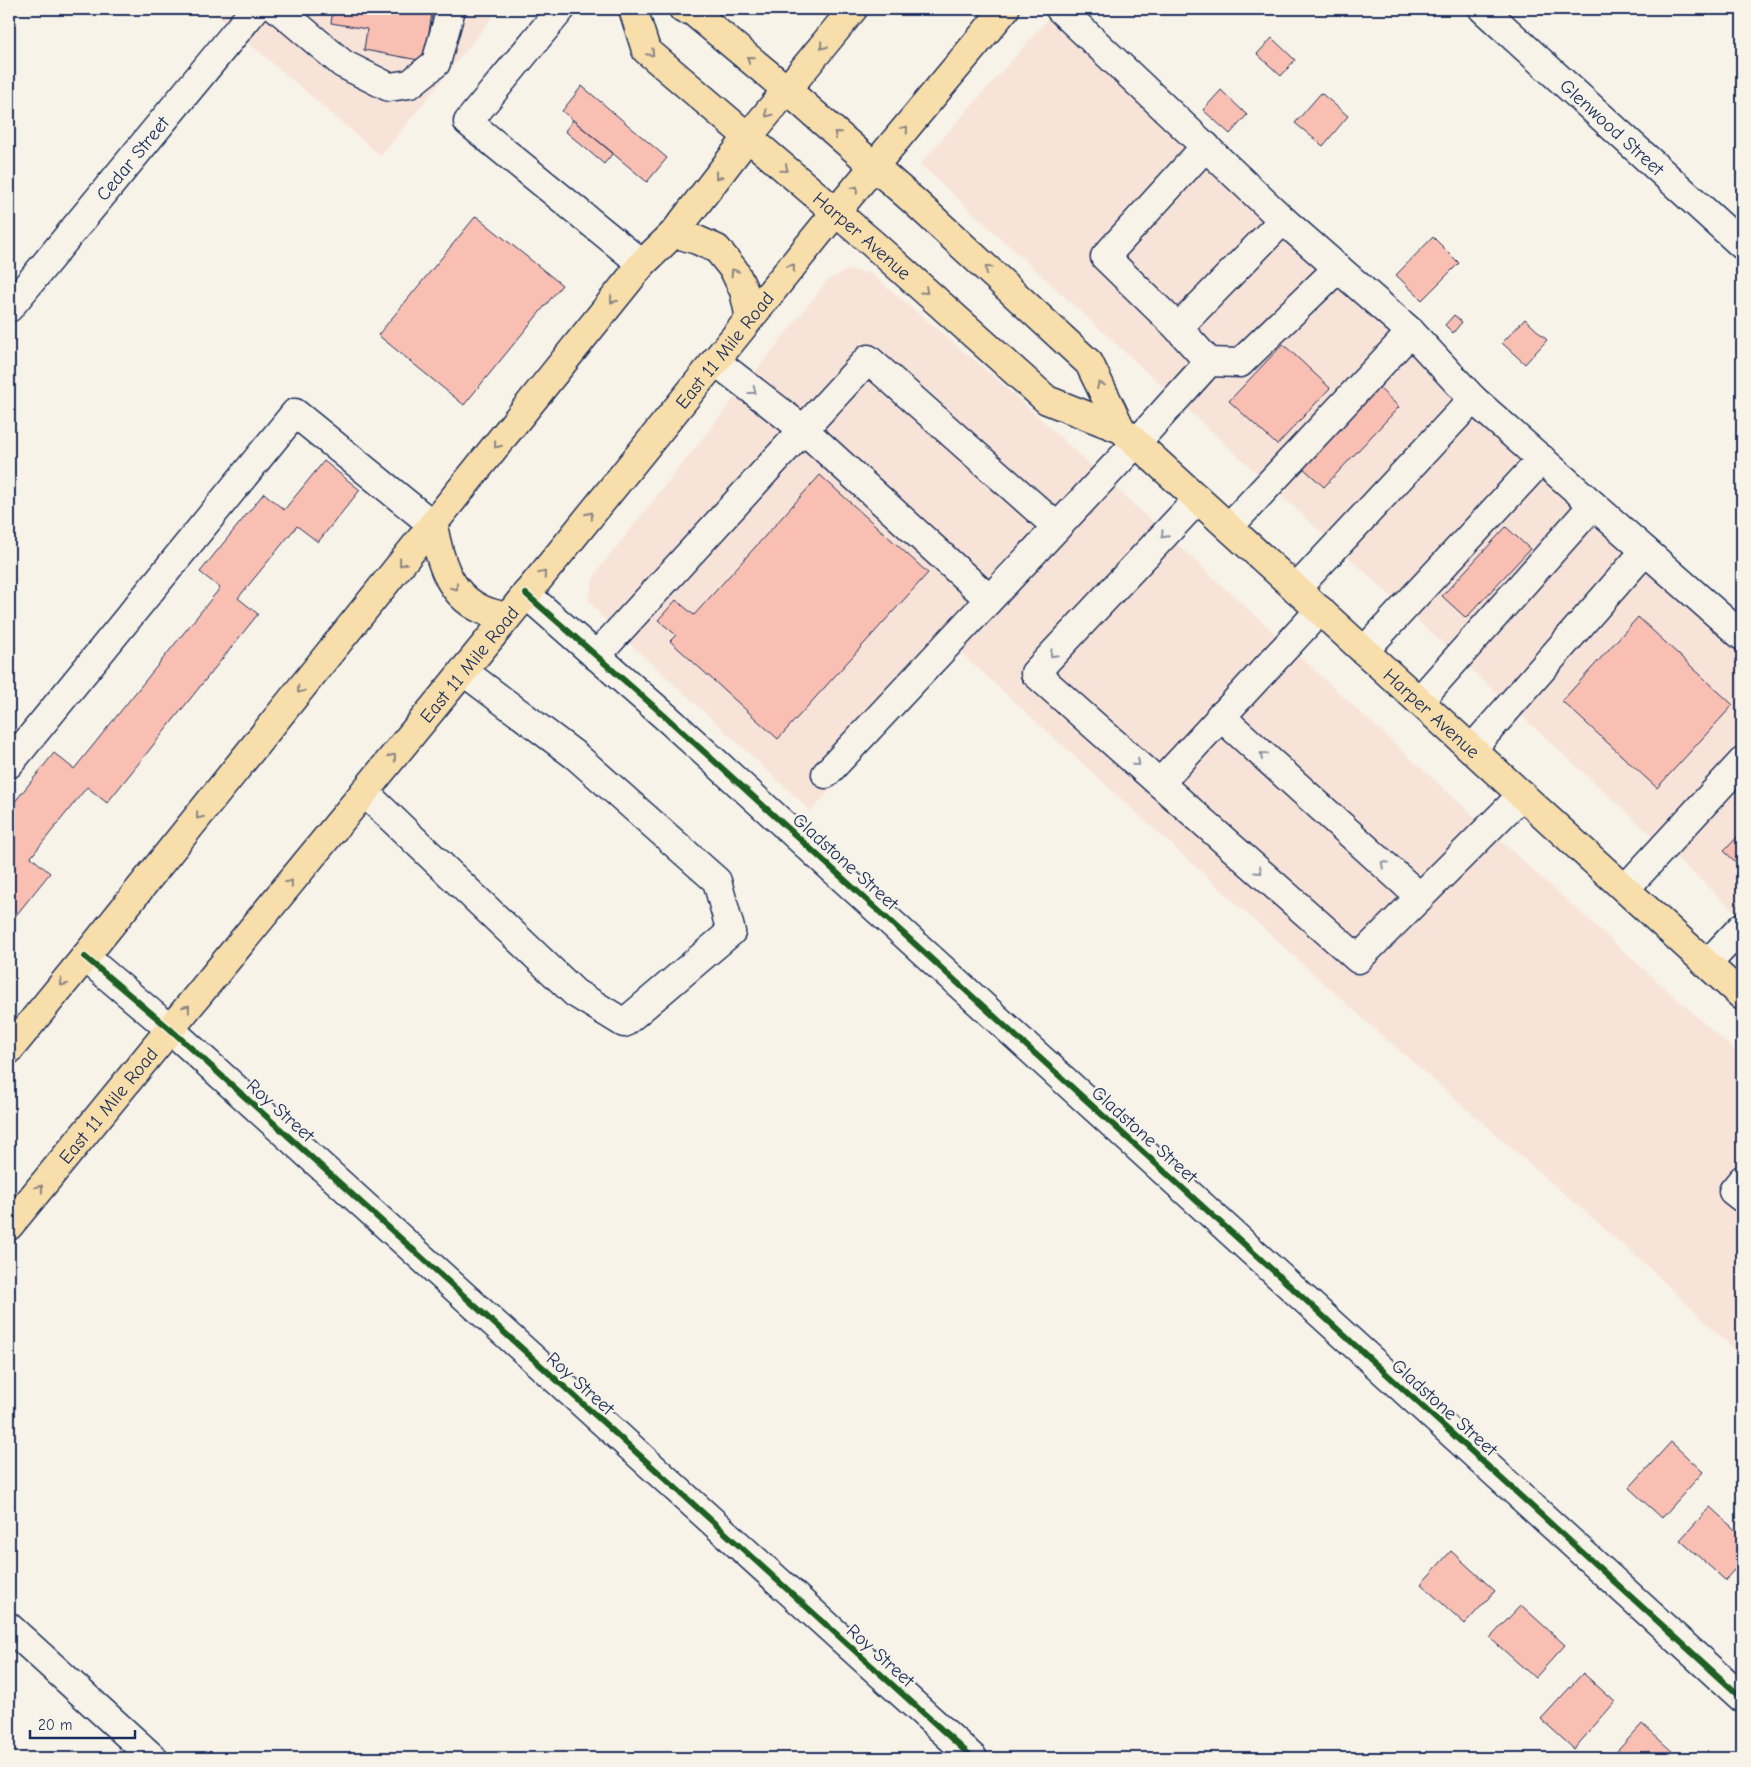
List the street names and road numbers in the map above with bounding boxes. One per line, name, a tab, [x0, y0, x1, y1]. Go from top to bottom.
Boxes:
street label: Glenwood Street	[1555, 75, 1669, 181]
street label: Cedar Street	[92, 112, 174, 205]
street label: Harper Avenue	[808, 188, 915, 285]
street label: East 11 Mile Road	[671, 288, 779, 413]
street label: East 11 Mile Road	[416, 602, 524, 727]
street label: Harper Avenue	[1379, 664, 1484, 763]
street label: Gladstone Street	[788, 809, 903, 915]
street label: East 11 Mile Road	[55, 1043, 163, 1169]
street label: Roy Street	[242, 1075, 319, 1147]
street label: Gladstone Street	[1087, 1082, 1202, 1188]
street label: Roy Street	[542, 1348, 619, 1420]
street label: Gladstone Street	[1387, 1355, 1502, 1461]
street label: Roy Street	[842, 1620, 919, 1692]

